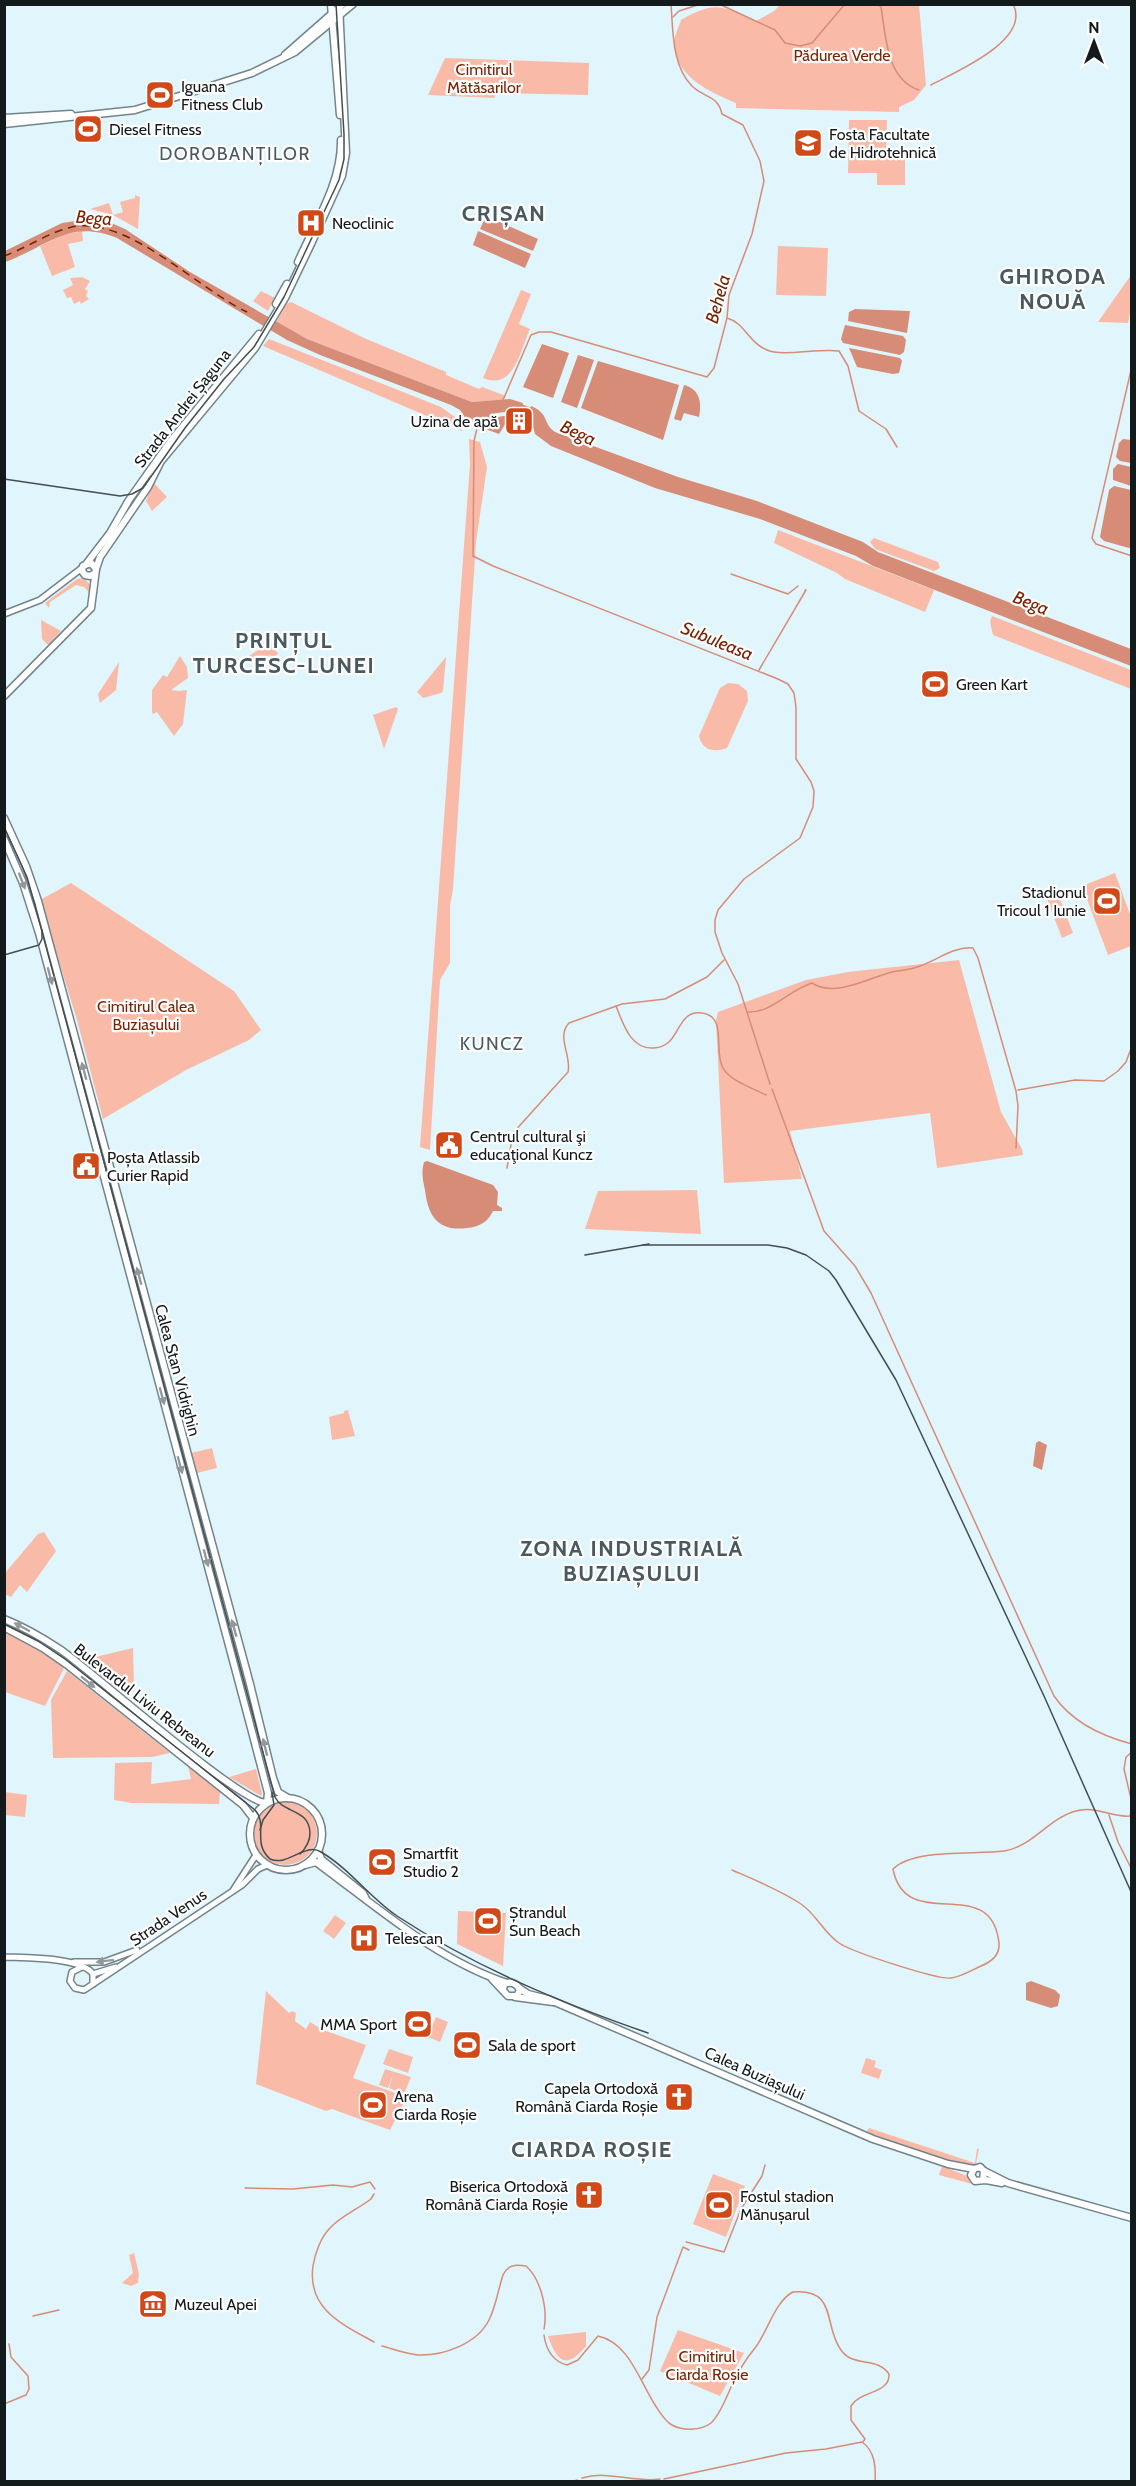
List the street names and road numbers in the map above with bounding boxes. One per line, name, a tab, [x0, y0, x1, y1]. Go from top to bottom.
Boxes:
street label: Strada Andrei Șaguna	[130, 345, 235, 472]
street label: Calea Stan Vidrighin	[151, 1302, 204, 1438]
street label: Bulevardul Liviu Rebreanu	[70, 1639, 219, 1761]
street label: Strada Venus	[126, 1885, 210, 1950]
street label: Calea Buziașului	[701, 2043, 808, 2105]

